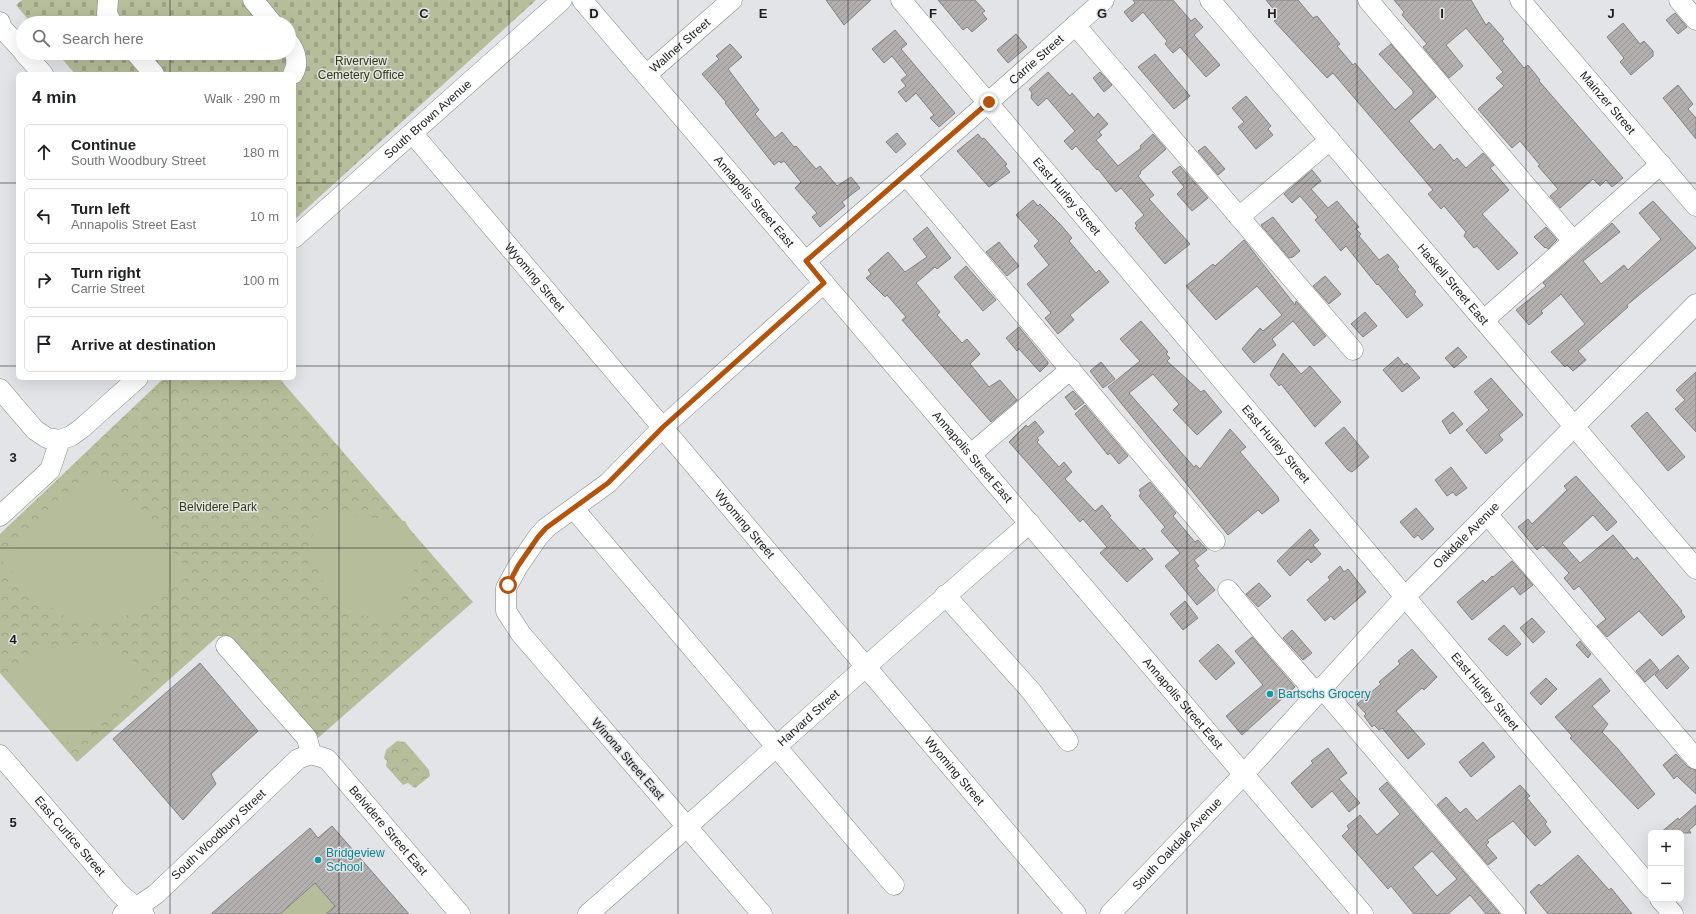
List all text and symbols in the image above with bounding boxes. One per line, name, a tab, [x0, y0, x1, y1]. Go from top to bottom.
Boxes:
text: C	[419, 6, 429, 21]
text: D	[589, 6, 599, 21]
text: E	[759, 6, 768, 21]
text: F	[929, 6, 937, 21]
text: G	[1097, 6, 1107, 21]
text: H	[1267, 6, 1277, 21]
text: I	[1440, 6, 1444, 21]
text: J	[1607, 6, 1615, 21]
street label: Wallner Street	[647, 15, 714, 76]
search box	[16, 16, 296, 60]
icon: search	[30, 27, 52, 49]
text: Search here	[62, 30, 144, 47]
street label: Carrie Street	[1006, 31, 1067, 88]
park label: Riverview Cemetery Office	[318, 54, 405, 82]
street label: Mainzer Street	[1577, 68, 1639, 137]
street label: South Brown Avenue	[381, 76, 475, 162]
text: 4 min	[32, 88, 76, 107]
text: Walk · 290 m	[204, 91, 280, 106]
route end	[980, 93, 998, 111]
text: Continue	[71, 136, 136, 153]
icon: ahead	[33, 141, 55, 163]
text: 180 m	[243, 145, 279, 160]
text: South Woodbury Street	[71, 153, 206, 168]
street label: Annapolis Street East	[711, 153, 797, 250]
street label: East Hurley Street	[1030, 155, 1104, 239]
text: Turn left	[71, 200, 130, 217]
icon: left	[33, 205, 55, 227]
text: 10 m	[250, 209, 279, 224]
text: Annapolis Street East	[71, 217, 196, 232]
street label: Wyoming Street	[502, 240, 568, 315]
street label: Haskell Street East	[1414, 241, 1492, 328]
text: Turn right	[71, 264, 141, 281]
icon: right	[33, 269, 55, 291]
text: 100 m	[243, 273, 279, 288]
text: Carrie Street	[71, 281, 145, 296]
icon: arrive	[33, 333, 55, 355]
text: Arrive at destination	[71, 336, 216, 353]
street label: East Hurley Street	[1239, 402, 1313, 486]
street label: Annapolis Street East	[930, 408, 1016, 506]
text: 3	[9, 450, 17, 465]
street label: Wyoming Street	[712, 487, 778, 562]
street label: Oakdale Avenue	[1430, 499, 1502, 571]
park label: Belvidere Park	[179, 500, 258, 514]
route start	[499, 576, 517, 594]
text: 4	[9, 632, 17, 647]
street label: East Hurley Street	[1448, 650, 1522, 734]
street label: Annapolis Street East	[1140, 655, 1226, 752]
street label: Harvard Street	[775, 686, 843, 749]
place label: Bartschs Grocery	[1278, 687, 1371, 701]
marker: Bartschs Grocery	[1265, 689, 1275, 699]
street label: Winona Street East	[589, 715, 668, 803]
street label: Wyoming Street	[921, 734, 988, 809]
street label: Belvidere Street East	[346, 783, 431, 878]
street label: South Woodbury Street	[169, 786, 269, 883]
street label: East Curtice Street	[32, 793, 109, 879]
street label: South Oakdale Avenue	[1130, 795, 1225, 893]
text: 5	[9, 815, 17, 830]
map controls	[1648, 830, 1684, 902]
button: +	[1648, 830, 1684, 866]
place label: Bridgeview School	[326, 846, 385, 874]
marker: Bridgeview School	[313, 855, 323, 865]
button: −	[1648, 866, 1684, 902]

